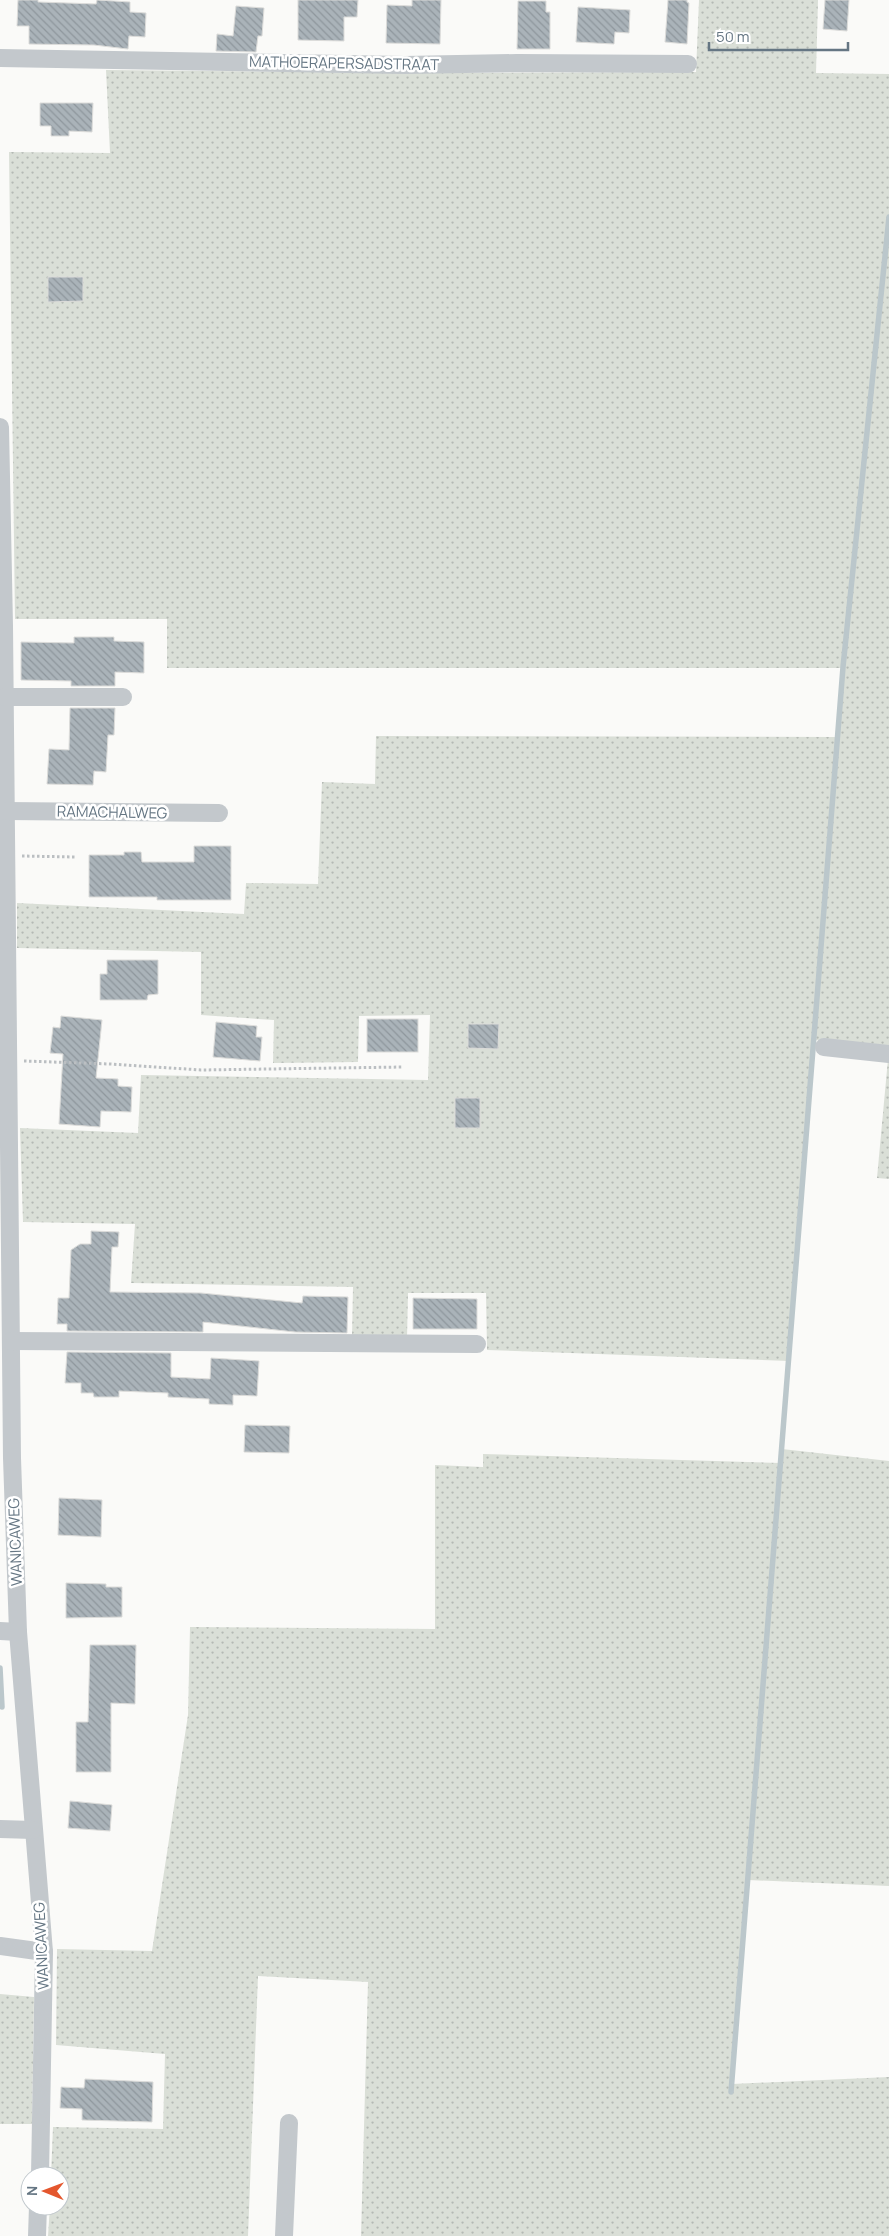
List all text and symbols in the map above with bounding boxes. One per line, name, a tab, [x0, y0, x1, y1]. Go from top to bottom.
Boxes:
scale bar	[709, 20, 848, 52]
text: 50 m	[716, 26, 750, 47]
street label: MATHOERAPERSADSTRAAT	[249, 51, 439, 75]
street label: RAMACHALWEG	[57, 801, 168, 823]
street label: WANICAWEG	[3, 1497, 27, 1586]
street label: WANICAWEG	[28, 1901, 54, 1990]
north arrow	[20, 2166, 70, 2216]
text: N	[22, 2186, 41, 2196]

